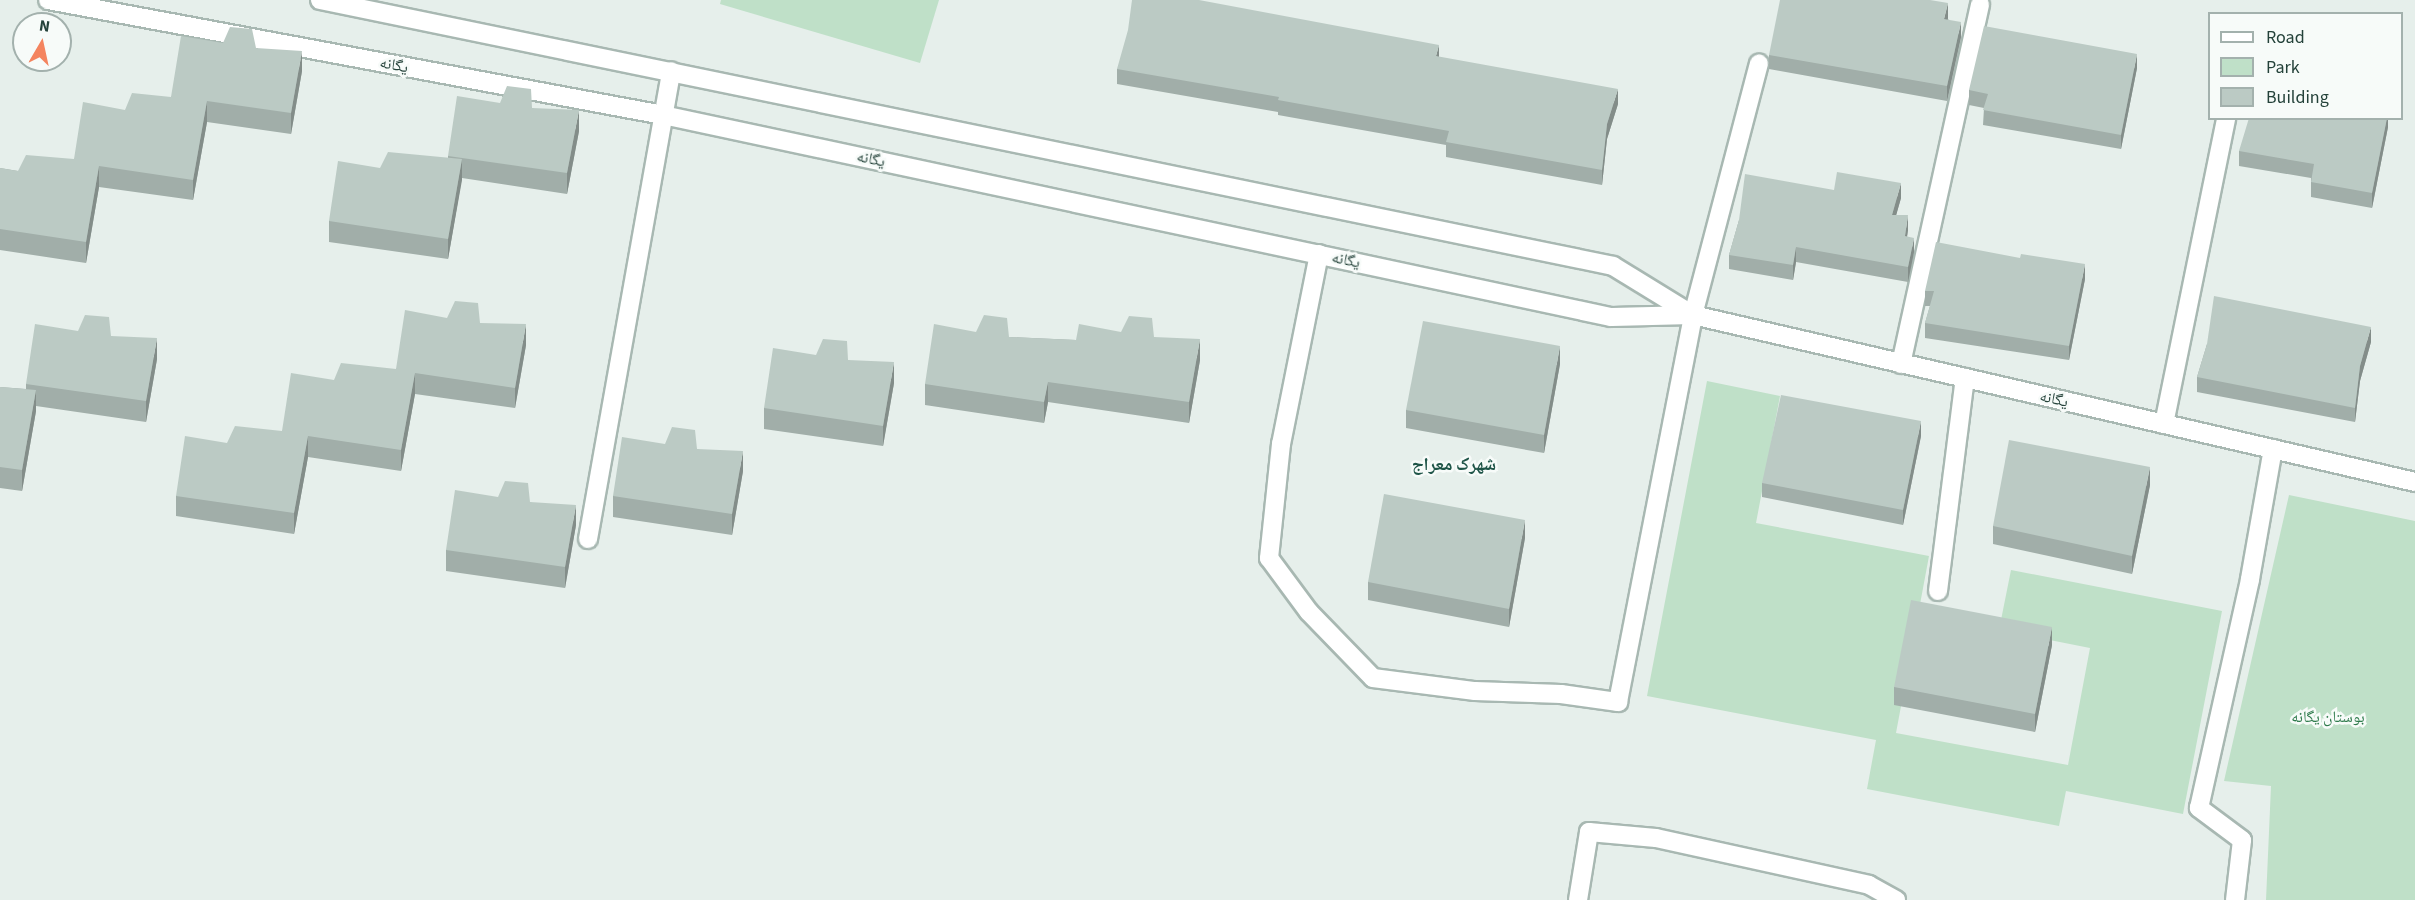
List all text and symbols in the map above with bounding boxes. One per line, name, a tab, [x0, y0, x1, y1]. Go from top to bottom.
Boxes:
north arrow	[12, 12, 72, 72]
legend	[2208, 12, 2403, 120]
text: N	[38, 14, 51, 38]
text: Road	[2266, 25, 2305, 50]
street label: یگانه	[378, 53, 410, 77]
text: Park	[2266, 55, 2300, 80]
text: Building	[2266, 85, 2329, 110]
street label: یگانه	[855, 147, 887, 171]
street label: یگانه	[1330, 248, 1362, 272]
street label: یگانه	[2038, 386, 2070, 412]
district label: شهرک معراج	[1412, 454, 1496, 476]
park label: بوستان یگانه	[2291, 707, 2365, 727]

